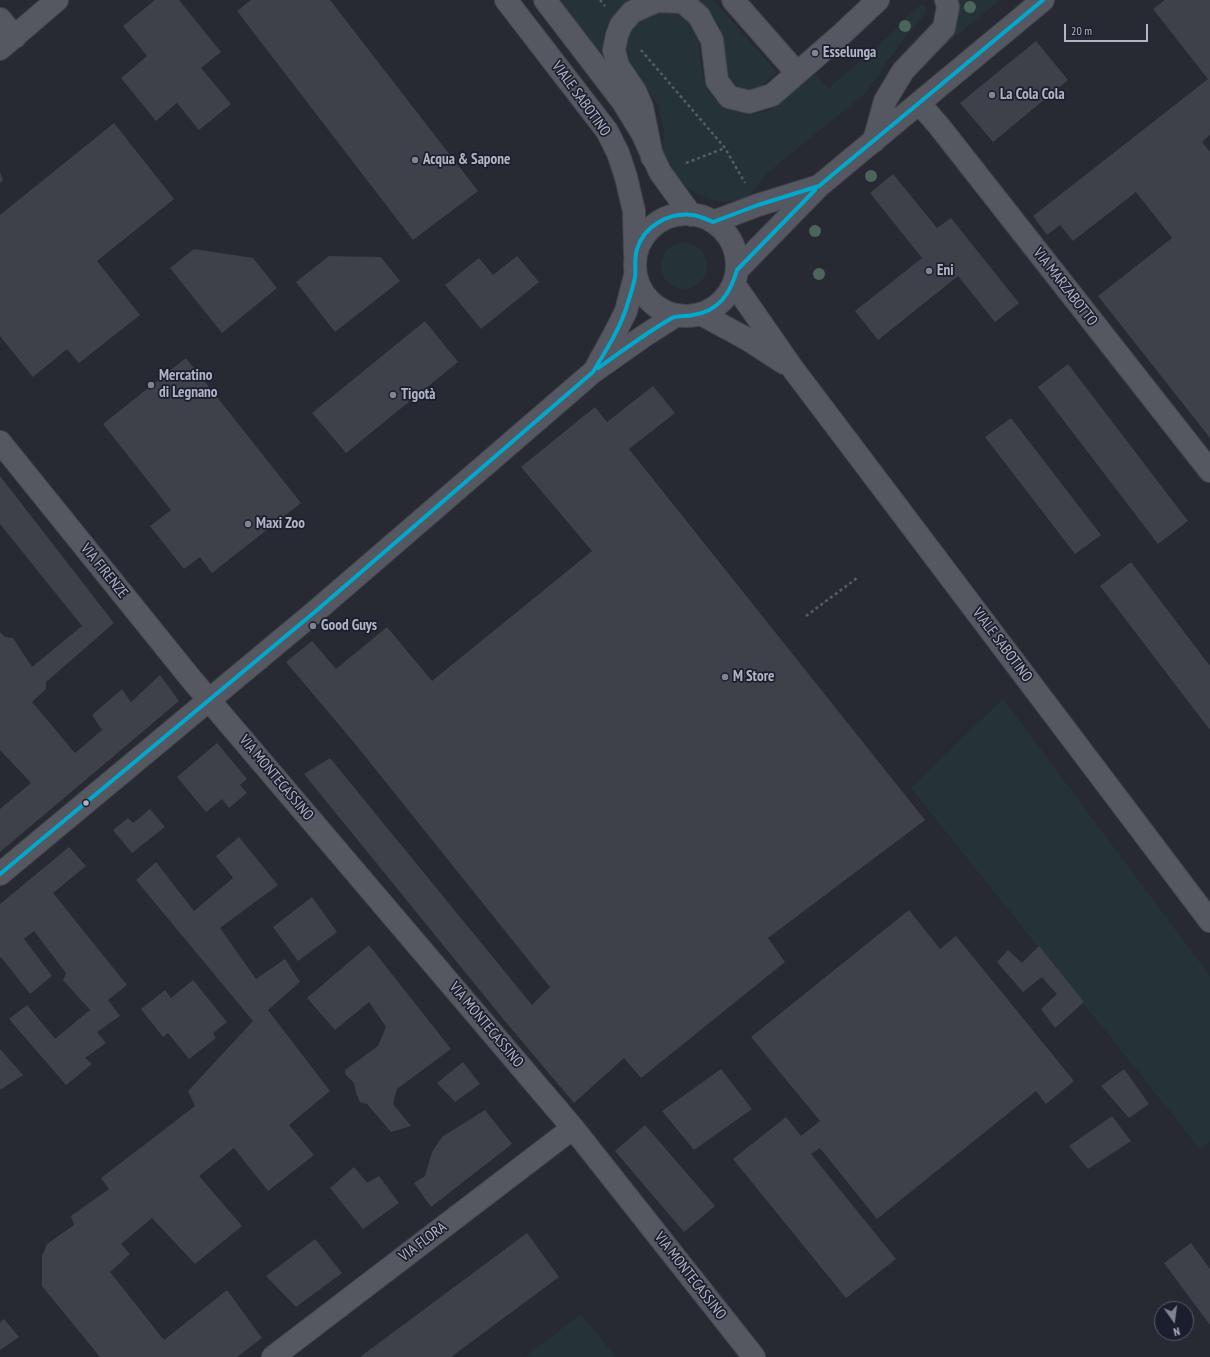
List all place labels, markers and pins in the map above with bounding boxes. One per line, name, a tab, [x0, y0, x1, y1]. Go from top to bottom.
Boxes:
place label: Esselunga	[823, 44, 876, 62]
marker: Esselunga	[810, 48, 820, 58]
place label: La Cola Cola	[1000, 86, 1065, 104]
marker: La Cola Cola	[987, 90, 997, 100]
place label: Acqua & Sapone	[423, 151, 510, 169]
marker: Acqua & Sapone	[410, 155, 420, 165]
place label: Eni	[937, 262, 954, 280]
marker: Eni	[924, 266, 934, 276]
place label: Mercatino di Legnano	[159, 367, 217, 402]
marker: Mercatino di Legnano	[146, 380, 156, 390]
place label: Tigotà	[401, 386, 435, 404]
marker: Tigotà	[388, 390, 398, 400]
place label: Maxi Zoo	[256, 515, 305, 533]
marker: Maxi Zoo	[243, 519, 253, 529]
place label: Good Guys	[321, 617, 377, 635]
marker: Good Guys	[308, 621, 318, 631]
place label: M Store	[733, 668, 774, 686]
marker: M Store	[720, 672, 730, 682]
unlabelled marker	[81, 798, 91, 808]

